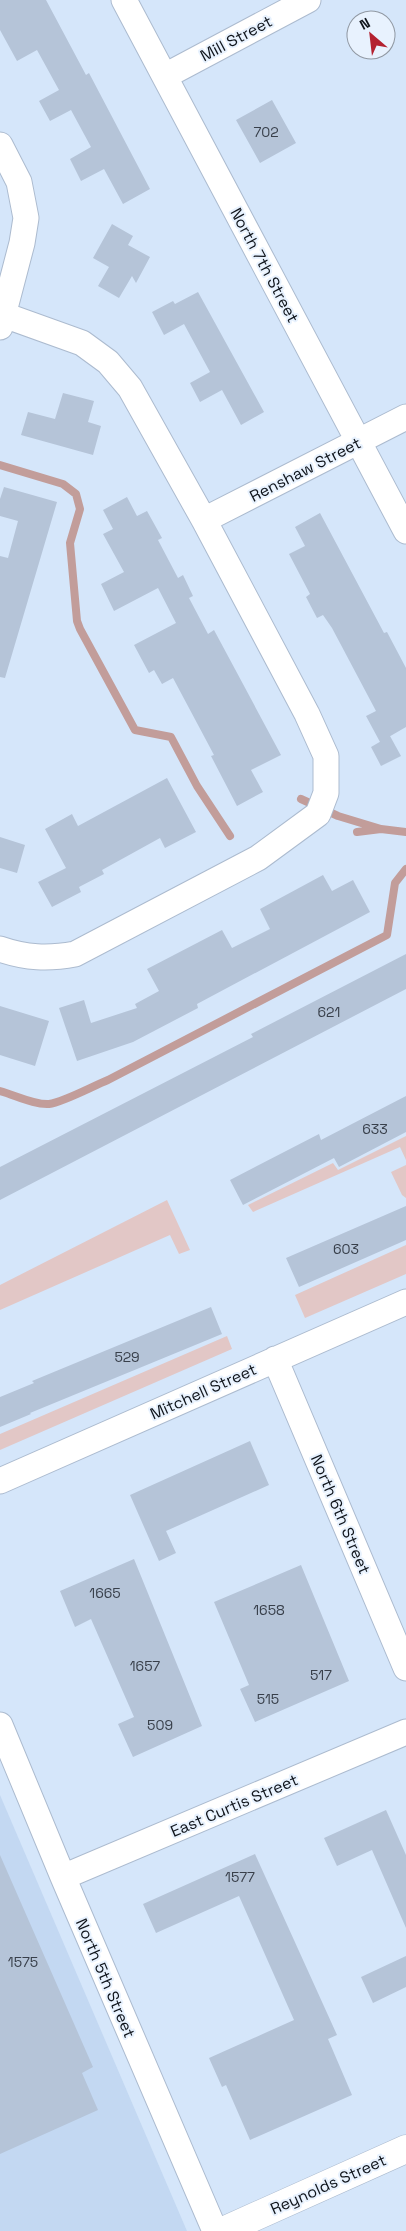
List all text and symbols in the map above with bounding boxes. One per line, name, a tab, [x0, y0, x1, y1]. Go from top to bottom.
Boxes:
north arrow	[346, 10, 396, 60]
street label: Mill Street	[197, 11, 276, 66]
text: N	[357, 13, 373, 34]
house number: 702	[253, 123, 279, 141]
street label: North 7th Street	[225, 204, 304, 326]
street label: Renshaw Street	[246, 432, 365, 507]
house number: 621	[318, 1003, 340, 1021]
house number: 633	[362, 1120, 388, 1138]
house number: 603	[333, 1240, 359, 1258]
house number: 529	[114, 1348, 140, 1366]
street label: Mitchell Street	[147, 1359, 260, 1424]
street label: North 6th Street	[306, 1451, 375, 1577]
house number: 1665	[89, 1584, 121, 1602]
house number: 1658	[253, 1601, 285, 1619]
house number: 1657	[130, 1657, 160, 1675]
house number: 517	[310, 1666, 332, 1684]
house number: 515	[257, 1690, 279, 1708]
house number: 509	[147, 1716, 173, 1734]
street label: East Curtis Street	[167, 1769, 301, 1842]
house number: 1577	[225, 1868, 255, 1886]
street label: North 5th Street	[71, 1915, 140, 2041]
house number: 1575	[8, 1953, 38, 1971]
street label: Reynolds Street	[267, 2150, 389, 2219]

